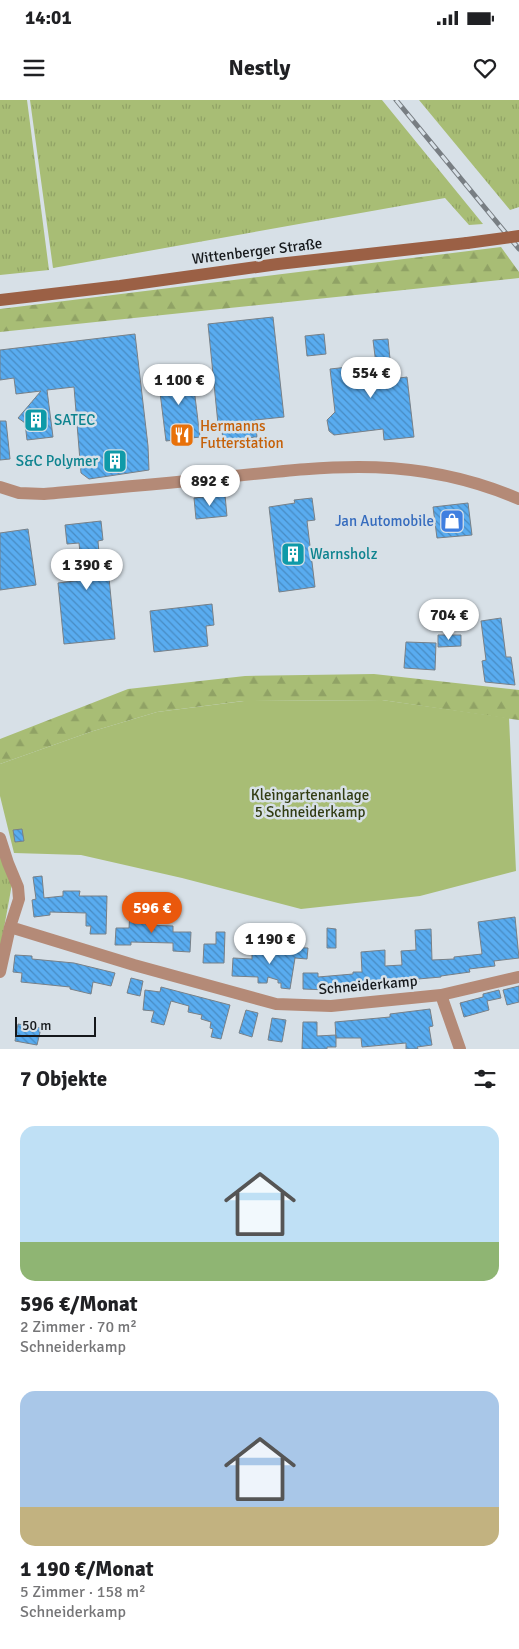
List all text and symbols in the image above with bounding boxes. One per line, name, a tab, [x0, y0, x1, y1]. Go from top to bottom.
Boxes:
text: 14:01	[25, 6, 72, 30]
icon: menu	[20, 54, 48, 82]
text: Nestly	[229, 54, 290, 81]
icon: heart	[471, 54, 499, 82]
street label: Wittenberger Straße	[191, 234, 323, 268]
pin: 554 €	[336, 356, 406, 399]
text: 554 €	[352, 363, 390, 383]
pin: 1 100 €	[133, 364, 225, 406]
text: 1 100 €	[154, 370, 204, 390]
building icon: SATEC	[23, 407, 49, 433]
place label: SATEC	[54, 411, 95, 429]
place label: Hermanns Futterstation	[200, 417, 284, 452]
restaurant icon: Hermanns Futterstation	[169, 422, 195, 448]
building icon: S&C Polymer	[102, 448, 128, 474]
place label: S&C Polymer	[16, 452, 98, 470]
pin: 892 €	[175, 464, 245, 507]
text: 892 €	[191, 471, 229, 491]
shop icon: Jan Automobile	[439, 508, 465, 534]
place label: Jan Automobile	[335, 512, 434, 530]
building icon: Warnsholz	[280, 541, 306, 567]
place label: Warnsholz	[310, 545, 378, 563]
pin: 1 390 €	[41, 548, 133, 591]
text: 1 390 €	[62, 555, 112, 575]
pin: 704 €	[414, 598, 484, 641]
text: 704 €	[430, 605, 468, 625]
park label: Kleingartenanlage 5 Schneiderkamp	[251, 786, 369, 821]
pin: 596 €	[117, 892, 187, 934]
text: 596 €	[133, 898, 171, 918]
pin: 1 190 €	[224, 922, 316, 965]
text: 1 190 €	[245, 929, 295, 949]
street label: Schneiderkamp	[318, 972, 418, 998]
scale bar	[15, 1014, 96, 1037]
text: 50 m	[22, 1017, 51, 1034]
icon: filters	[471, 1065, 499, 1093]
text: 7 Objekte	[20, 1066, 107, 1092]
icon: home	[215, 1159, 305, 1249]
text: 596 €/Monat	[20, 1291, 138, 1317]
text: 2 Zimmer · 70 m²	[20, 1317, 137, 1337]
text: Schneiderkamp	[20, 1337, 126, 1357]
icon: home	[215, 1424, 305, 1514]
text: 1 190 €/Monat	[20, 1556, 154, 1582]
text: 5 Zimmer · 158 m²	[20, 1582, 146, 1602]
text: Schneiderkamp	[20, 1602, 126, 1622]

